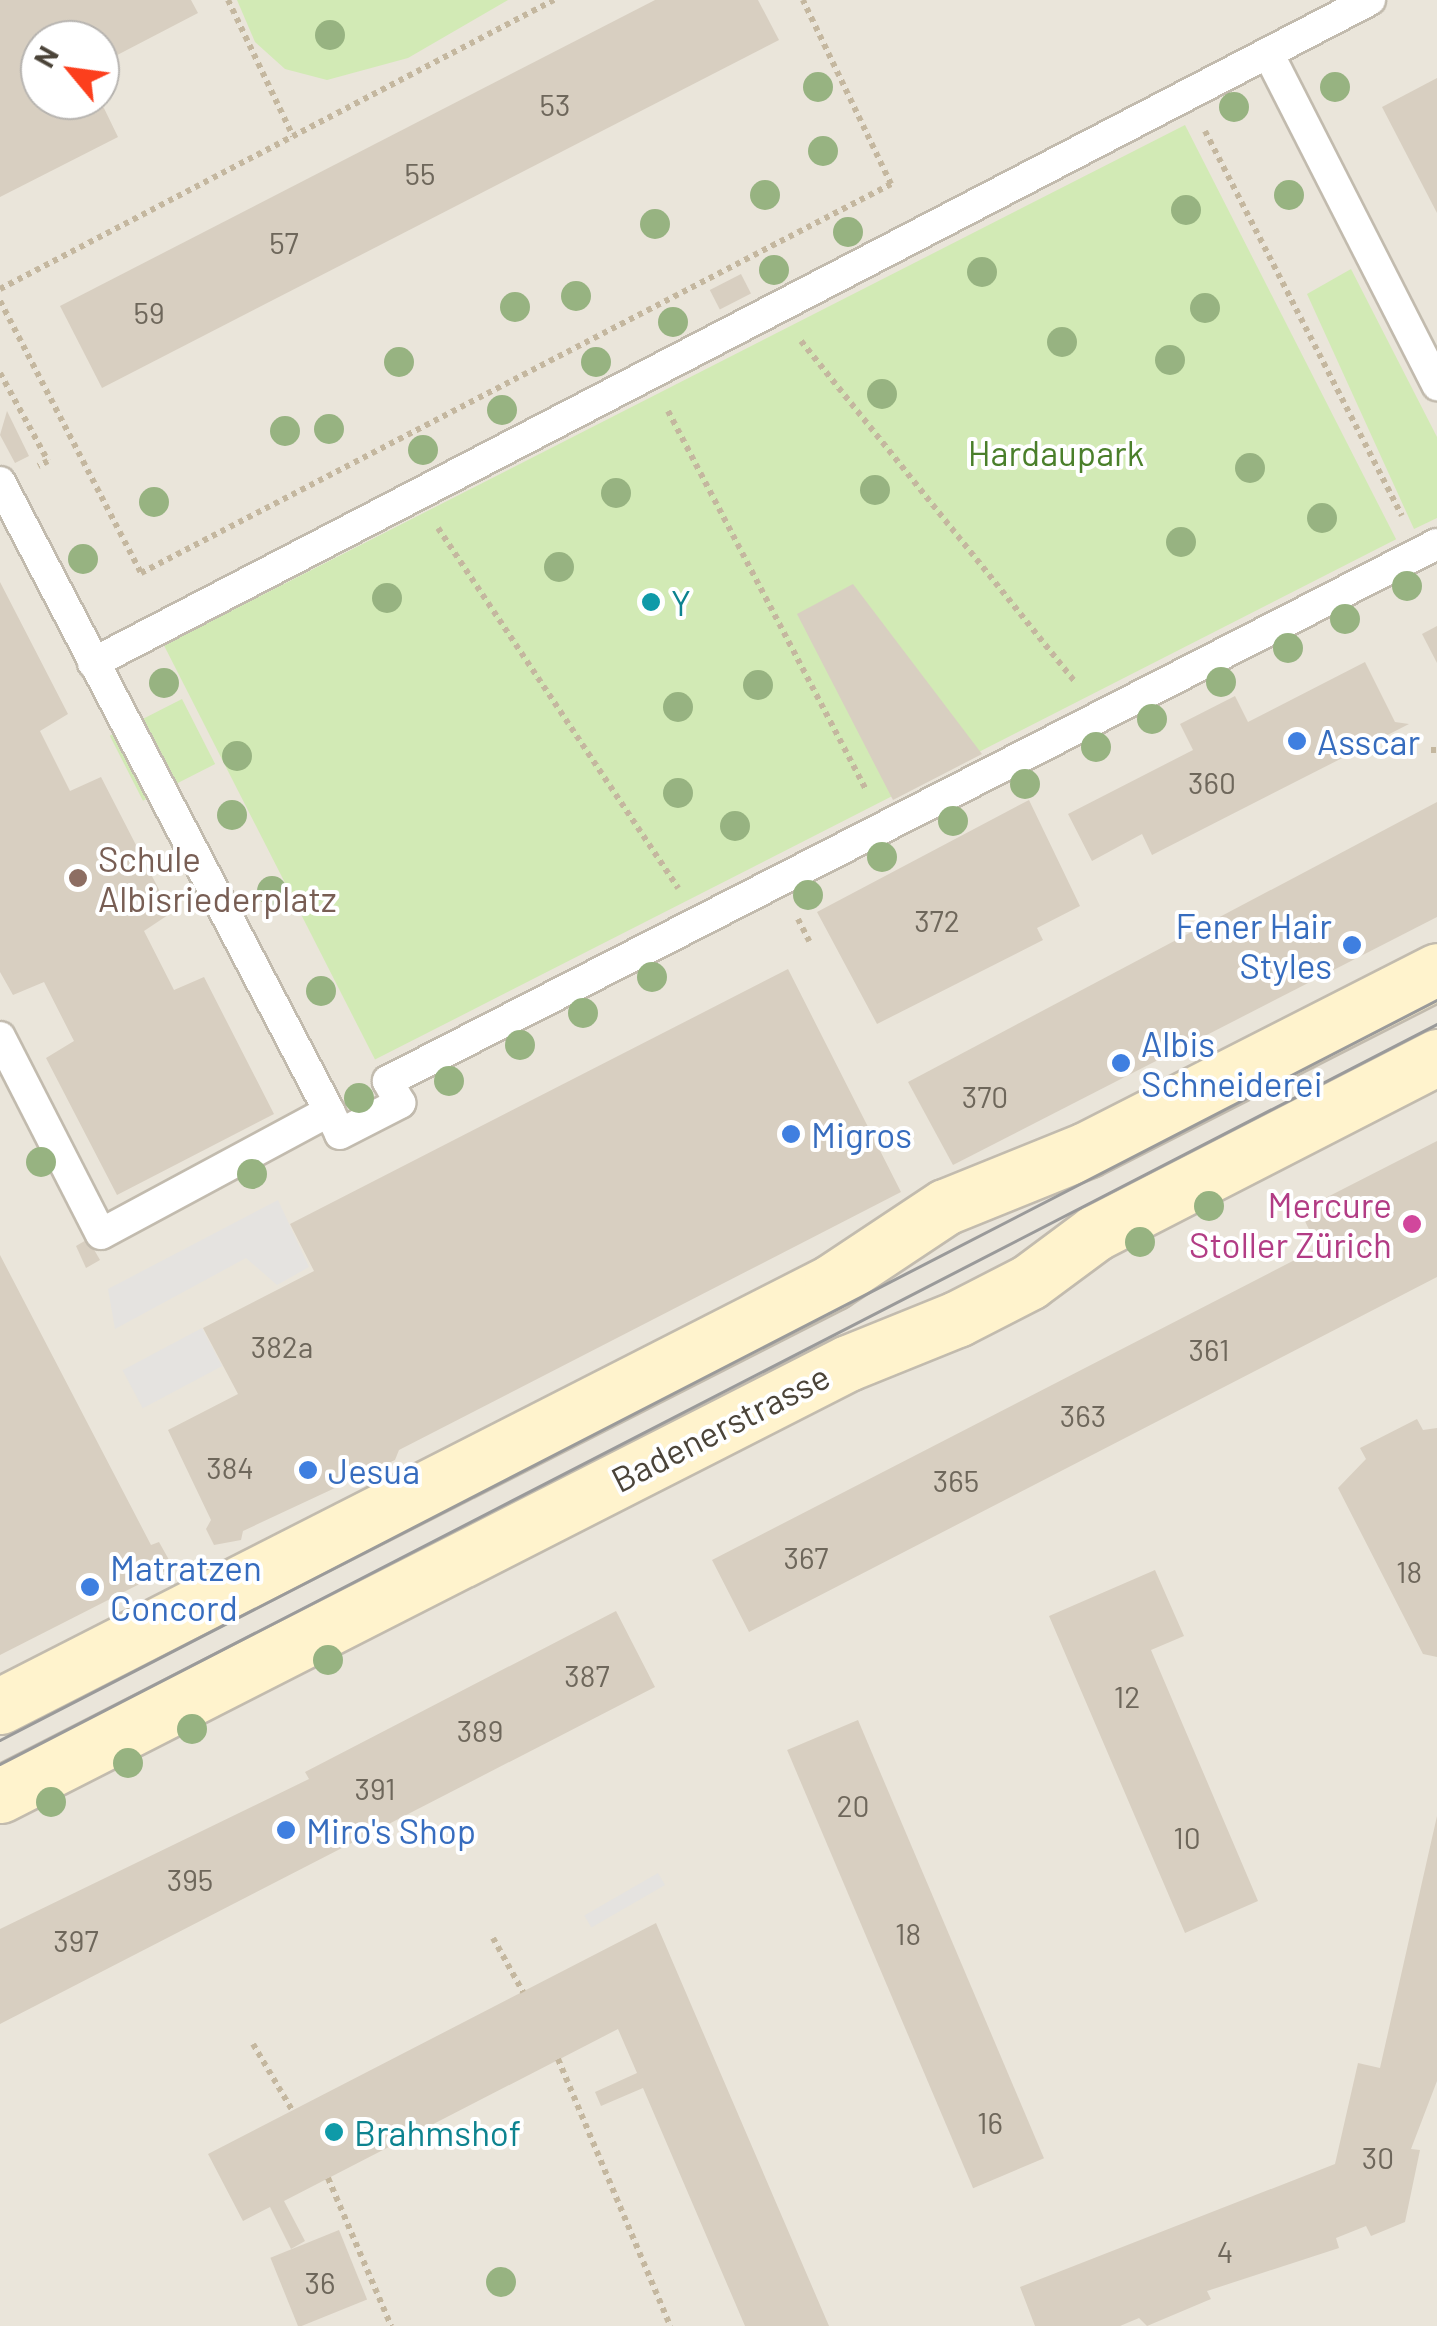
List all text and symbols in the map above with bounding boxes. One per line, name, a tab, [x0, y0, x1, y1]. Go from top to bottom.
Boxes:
north arrow	[20, 20, 120, 120]
text: N	[26, 40, 65, 73]
house number: 53	[540, 86, 570, 122]
house number: 55	[405, 155, 435, 191]
house number: 57	[269, 224, 299, 260]
house number: 59	[133, 294, 165, 330]
park label: Hardaupark	[968, 431, 1144, 473]
place label: Y	[671, 581, 691, 623]
marker: Y	[640, 591, 662, 613]
place label: Asscar	[1317, 720, 1420, 762]
marker: Asscar	[1286, 730, 1308, 752]
house number: 360	[1188, 764, 1236, 800]
place label: Schule Albisriederplatz	[98, 837, 336, 919]
marker: Schule Albisriederplatz	[67, 867, 89, 889]
house number: 372	[914, 902, 960, 938]
place label: Fener Hair Styles	[1175, 904, 1332, 986]
marker: Fener Hair Styles	[1341, 934, 1363, 956]
place label: Albis Schneiderei	[1141, 1022, 1323, 1104]
marker: Albis Schneiderei	[1110, 1052, 1132, 1074]
house number: 370	[962, 1078, 1008, 1114]
place label: Migros	[811, 1113, 912, 1155]
marker: Migros	[780, 1123, 802, 1145]
place label: Mercure Stoller Zürich	[1189, 1183, 1392, 1265]
marker: Mercure Stoller Zürich	[1401, 1213, 1423, 1235]
house number: 382a	[251, 1328, 313, 1364]
house number: 361	[1189, 1331, 1229, 1367]
street label: Badenerstrasse	[604, 1354, 836, 1500]
house number: 363	[1060, 1397, 1106, 1433]
house number: 384	[206, 1449, 254, 1485]
place label: Jesua	[328, 1449, 420, 1491]
marker: Jesua	[297, 1459, 319, 1481]
house number: 365	[933, 1462, 979, 1498]
house number: 367	[783, 1539, 829, 1575]
place label: Matratzen Concord	[110, 1546, 262, 1628]
house number: 18	[1396, 1553, 1422, 1589]
marker: Matratzen Concord	[79, 1576, 101, 1598]
house number: 387	[564, 1657, 610, 1693]
house number: 12	[1114, 1678, 1140, 1714]
house number: 389	[457, 1712, 503, 1748]
house number: 391	[355, 1770, 395, 1806]
house number: 20	[836, 1787, 870, 1823]
place label: Miro's Shop	[306, 1809, 476, 1851]
marker: Miro's Shop	[275, 1819, 297, 1841]
house number: 10	[1173, 1819, 1201, 1855]
house number: 395	[167, 1861, 213, 1897]
house number: 18	[895, 1915, 921, 1951]
house number: 397	[53, 1922, 99, 1958]
house number: 16	[977, 2104, 1003, 2140]
place label: Brahmshof	[354, 2111, 521, 2153]
marker: Brahmshof	[323, 2121, 345, 2143]
house number: 30	[1362, 2139, 1394, 2175]
house number: 4	[1217, 2233, 1233, 2269]
house number: 36	[305, 2264, 335, 2300]

